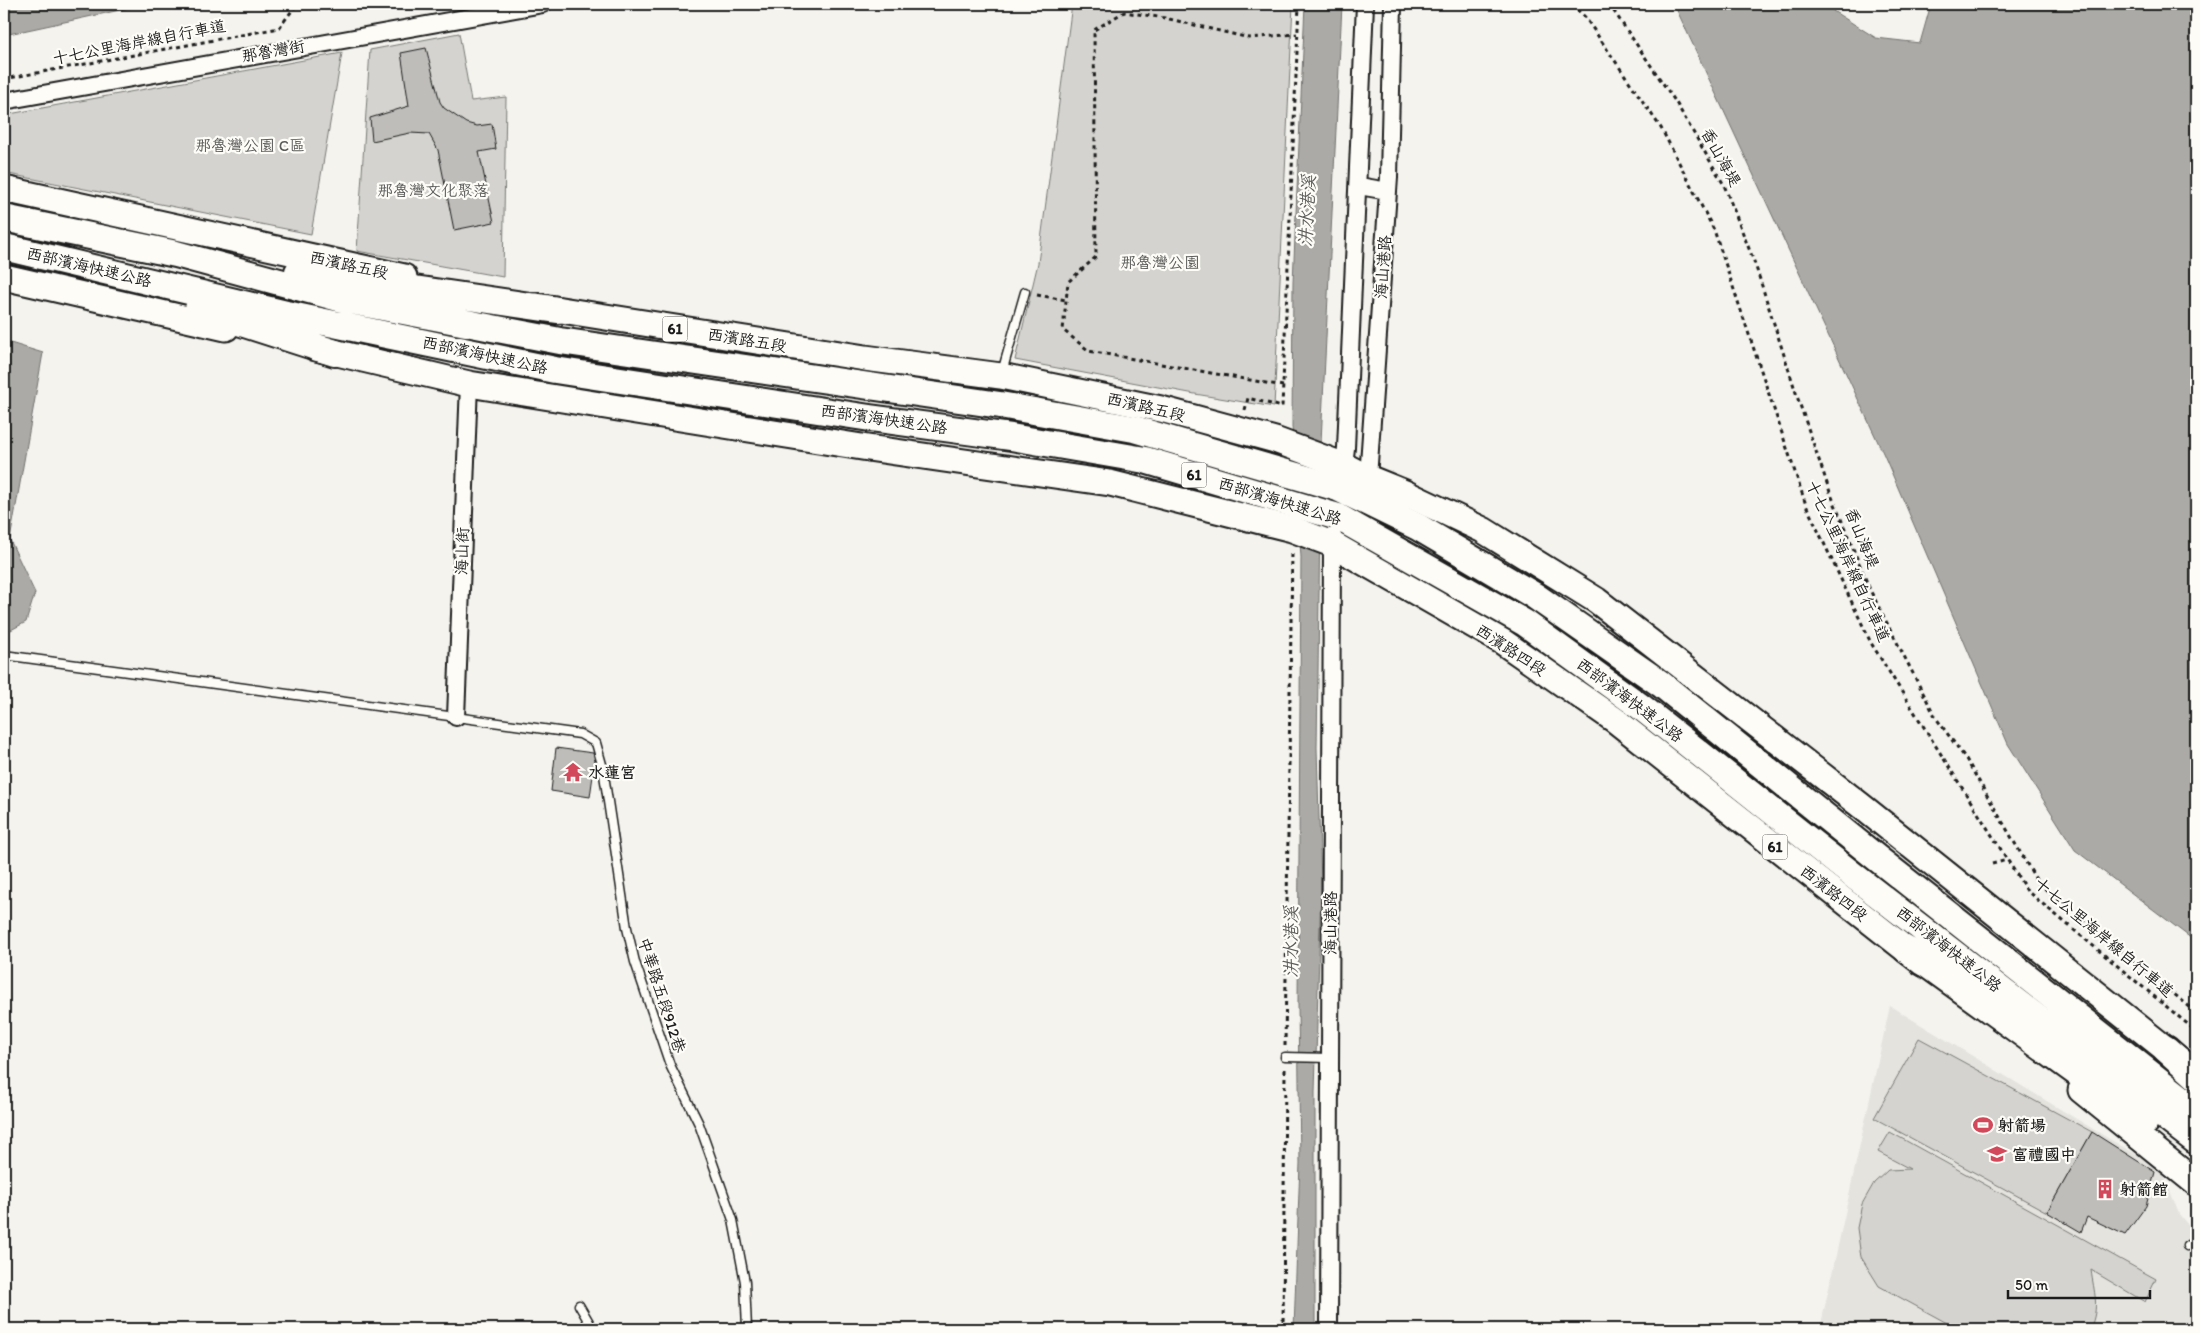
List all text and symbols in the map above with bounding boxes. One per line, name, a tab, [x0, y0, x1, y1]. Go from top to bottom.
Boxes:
street label: 十七公里海岸線自行車道	[51, 16, 227, 68]
street label: 那魯灣街	[240, 36, 306, 66]
street label: 香山海堤	[1697, 124, 1745, 190]
park label: 那魯灣公園 C區	[195, 136, 305, 155]
water label: 汫水港溪	[1294, 173, 1320, 248]
park label: 那魯灣文化聚落	[377, 181, 489, 200]
street label: 海山港路	[1371, 234, 1395, 300]
street label: 西部濱海快速公路	[24, 243, 154, 291]
street label: 西濱路五段	[308, 247, 390, 283]
park label: 那魯灣公園	[1120, 253, 1200, 272]
road number: 61	[662, 316, 688, 342]
street label: 西濱路五段	[706, 324, 788, 356]
street label: 西部濱海快速公路	[420, 332, 550, 378]
street label: 西濱路五段	[1105, 389, 1187, 425]
street label: 西部濱海快速公路	[819, 401, 949, 437]
road number: 61	[1182, 462, 1206, 488]
street label: 西部濱海快速公路	[1216, 473, 1344, 529]
street label: 十七公里海岸線自行車道	[1802, 477, 1894, 645]
street label: 香山海堤	[1841, 505, 1883, 571]
street label: 海山街	[452, 527, 472, 575]
street label: 西濱路四段	[1472, 620, 1550, 680]
street label: 西部濱海快速公路	[1573, 654, 1687, 746]
temple icon: 水蓮宮	[562, 761, 584, 783]
place label: 水蓮宮	[588, 763, 636, 782]
road number: 61	[1762, 834, 1788, 860]
street label: 西濱路四段	[1797, 861, 1871, 925]
street label: 十七公里海岸線自行車道	[2030, 873, 2178, 1001]
street label: 海山港路	[1321, 891, 1340, 955]
street label: 西部濱海快速公路	[1893, 902, 2005, 996]
water label: 汫水港溪	[1280, 905, 1302, 978]
street label: 中華路五段912巷	[634, 935, 690, 1055]
sports icon: 射箭場	[1972, 1114, 1994, 1136]
place label: 射箭場	[1998, 1116, 2046, 1135]
school or university icon: 富禮國中	[1986, 1143, 2008, 1165]
place label: 富禮國中	[2012, 1145, 2076, 1164]
building icon: 射箭館	[2094, 1178, 2116, 1200]
place label: 射箭館	[2120, 1180, 2168, 1199]
scale bar	[2008, 1268, 2150, 1300]
text: 50 m	[2015, 1276, 2048, 1294]

